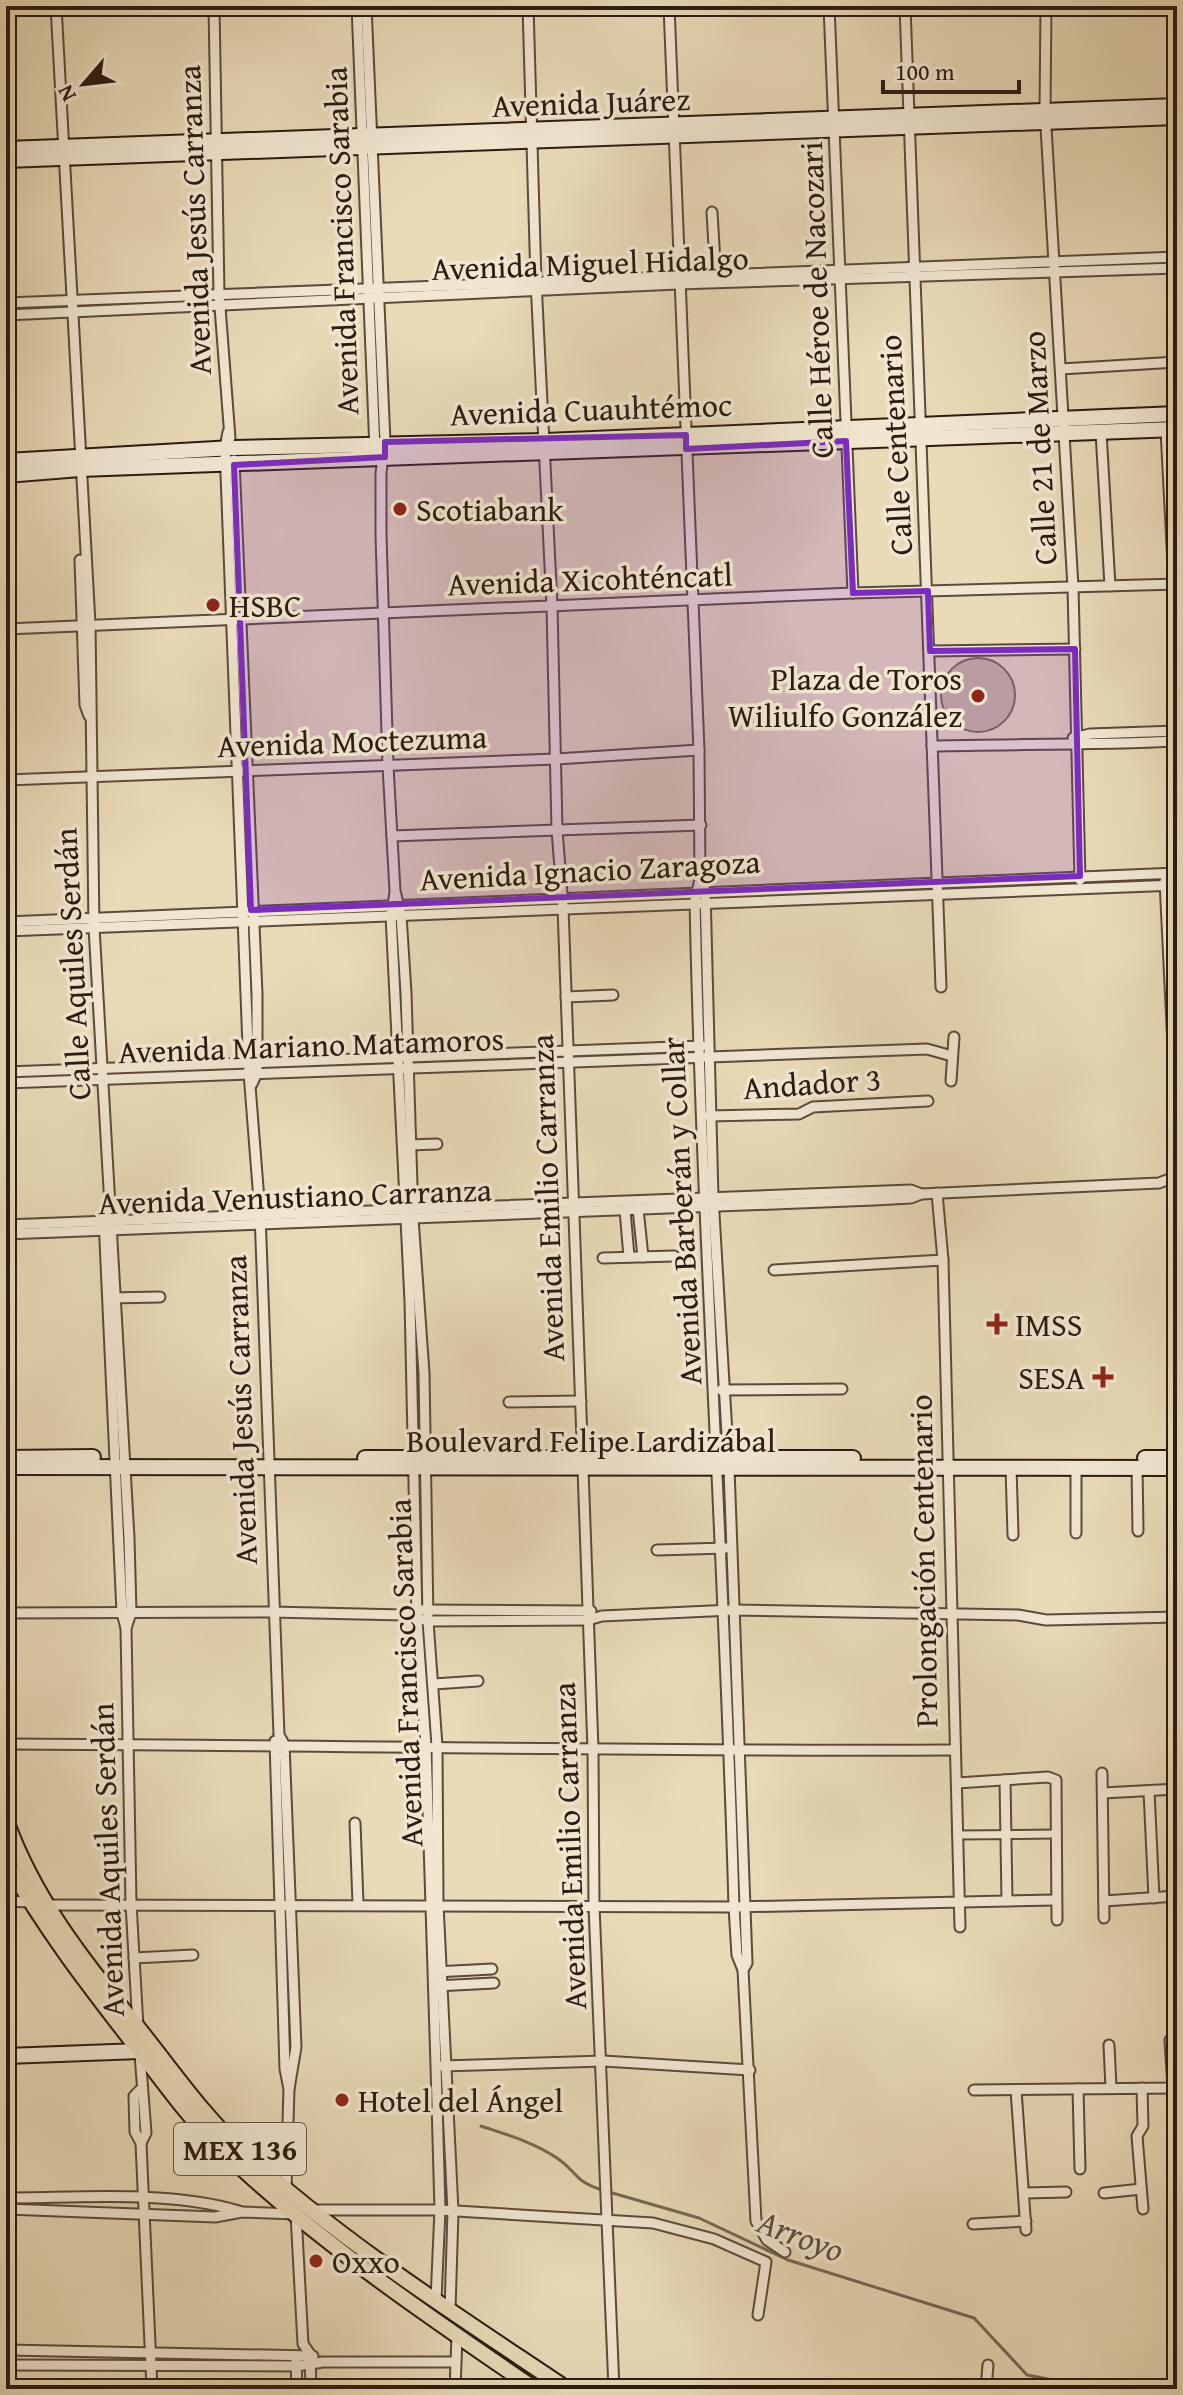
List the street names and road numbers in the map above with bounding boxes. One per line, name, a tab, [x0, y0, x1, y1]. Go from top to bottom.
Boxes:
street label: Avenida Jesús Carranza	[165, 64, 223, 376]
street label: Avenida Francisco Sarabia	[311, 66, 371, 416]
street label: Avenida Juárez	[491, 75, 691, 129]
street label: Calle Héroe de Nacozari	[787, 141, 845, 459]
street label: Avenida Miguel Hidalgo	[431, 234, 749, 292]
street label: Calle 21 de Marzo	[1009, 330, 1069, 566]
street label: Calle Centenario	[866, 334, 924, 556]
street label: Avenida Cuauhtémoc	[449, 381, 733, 437]
street label: Avenida Xicohténcatl	[447, 551, 733, 607]
street label: Avenida Moctezuma	[216, 713, 488, 769]
street label: Calle Aquiles Serdán	[41, 827, 103, 1101]
street label: Avenida Ignacio Zaragoza	[418, 838, 762, 902]
street label: Avenida Mariano Matamoros	[117, 1015, 505, 1075]
street label: Avenida Emilio Carranza	[518, 1033, 576, 1363]
street label: Avenida Barberán y Collar	[648, 1036, 714, 1386]
street label: Andador 3	[741, 1055, 883, 1111]
street label: Avenida Venustiano Carranza	[97, 1166, 493, 1226]
street label: Avenida Jesús Carranza	[211, 1254, 269, 1566]
street label: Prolongación Centenario	[897, 1394, 949, 1728]
street label: Boulevard Felipe Lardizábal	[406, 1417, 776, 1464]
street label: Avenida Francisco Sarabia	[375, 1498, 435, 1848]
street label: Avenida Emilio Carranza	[540, 1681, 598, 2011]
street label: Avenida Aquiles Serdán	[78, 1702, 136, 2018]
road number: MEX 136	[174, 2123, 306, 2175]

